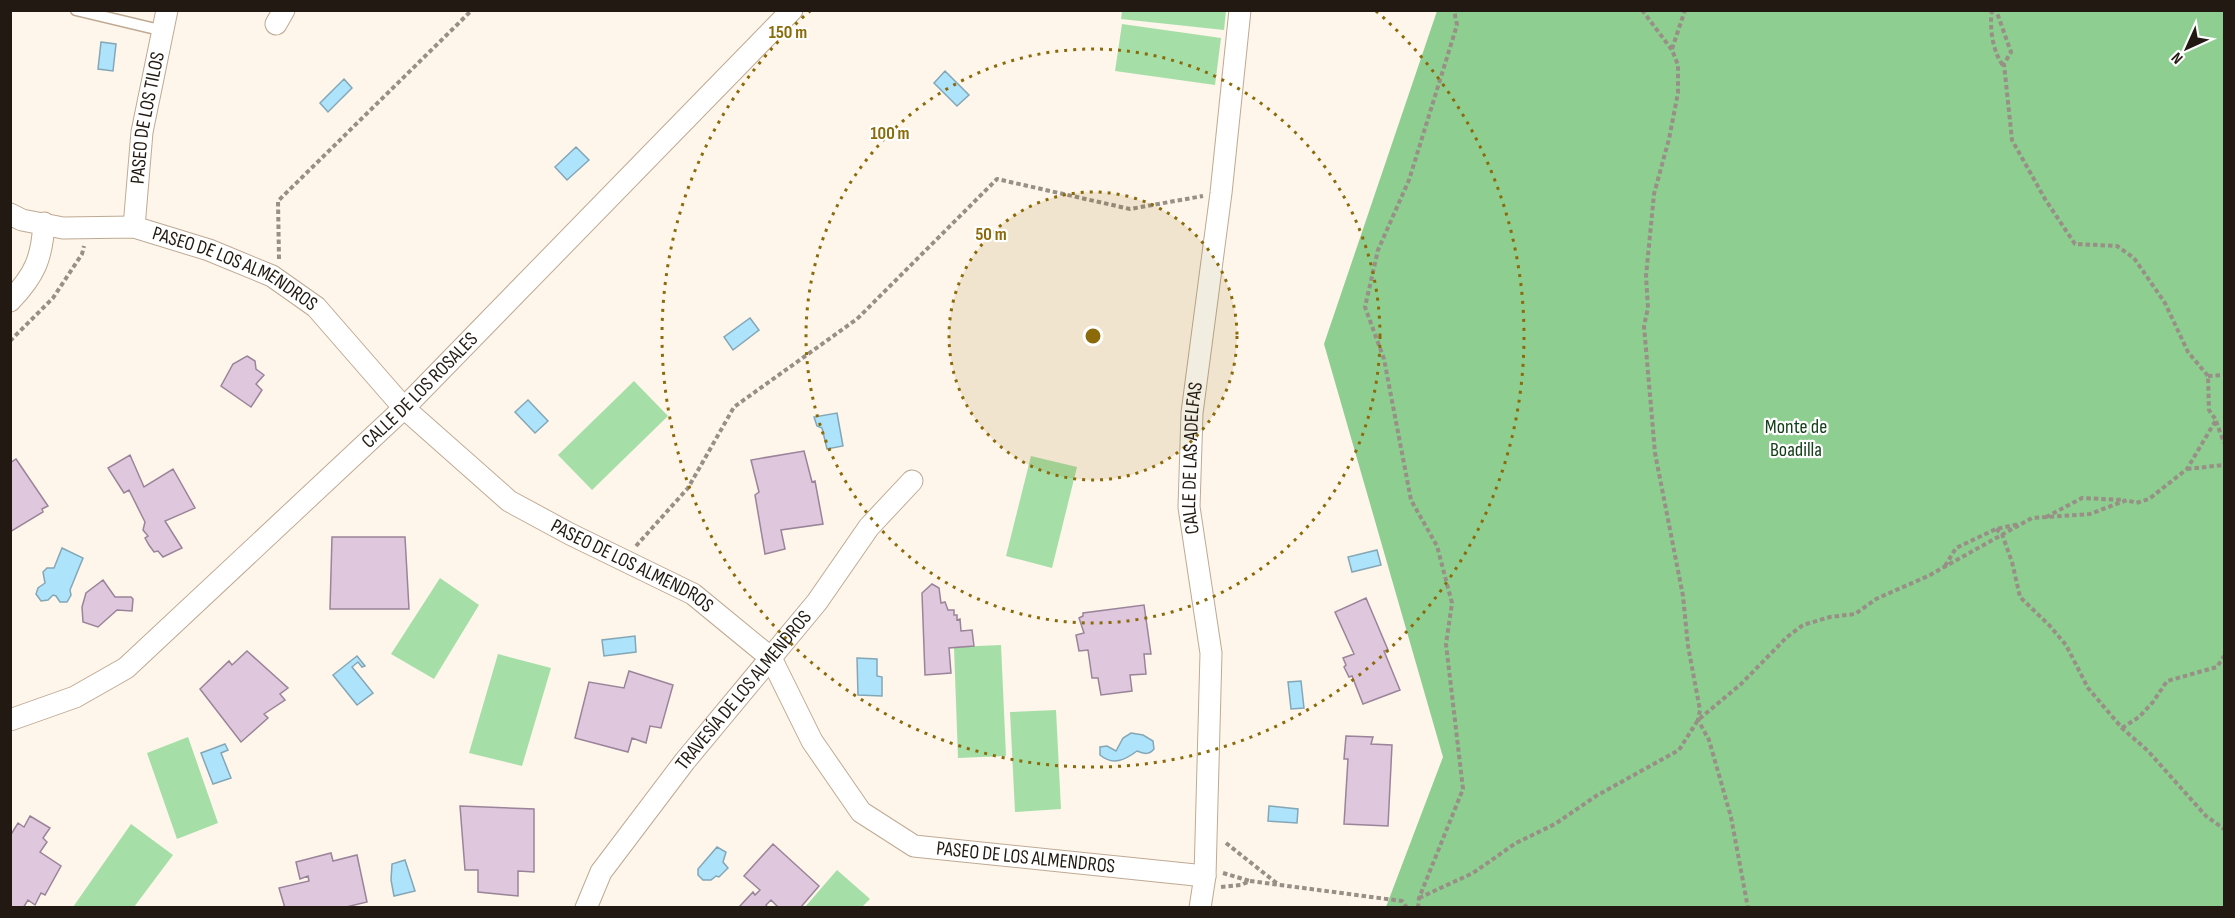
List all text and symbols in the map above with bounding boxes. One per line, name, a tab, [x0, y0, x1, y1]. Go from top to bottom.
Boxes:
north arrow	[2157, 18, 2217, 78]
text: 150 m	[769, 22, 807, 43]
text: N	[2168, 48, 2187, 67]
street label: PASEO DE LOS TILOS	[126, 50, 170, 185]
text: 100 m	[871, 123, 910, 144]
street label: PASEO DE LOS ALMENDROS	[150, 221, 322, 316]
text: 50 m	[975, 224, 1007, 245]
centre of rings	[1083, 326, 1103, 346]
street label: CALLE DE LOS ROSALES	[357, 327, 483, 453]
street label: CALLE DE LAS ADELFAS	[1177, 381, 1208, 536]
park label: Monte de Boadilla	[1765, 415, 1827, 462]
street label: PASEO DE LOS ALMENDROS	[547, 514, 718, 618]
street label: TRAVESÍA DE LOS ALMENDROS	[670, 606, 817, 775]
street label: PASEO DE LOS ALMENDROS	[935, 836, 1116, 879]

